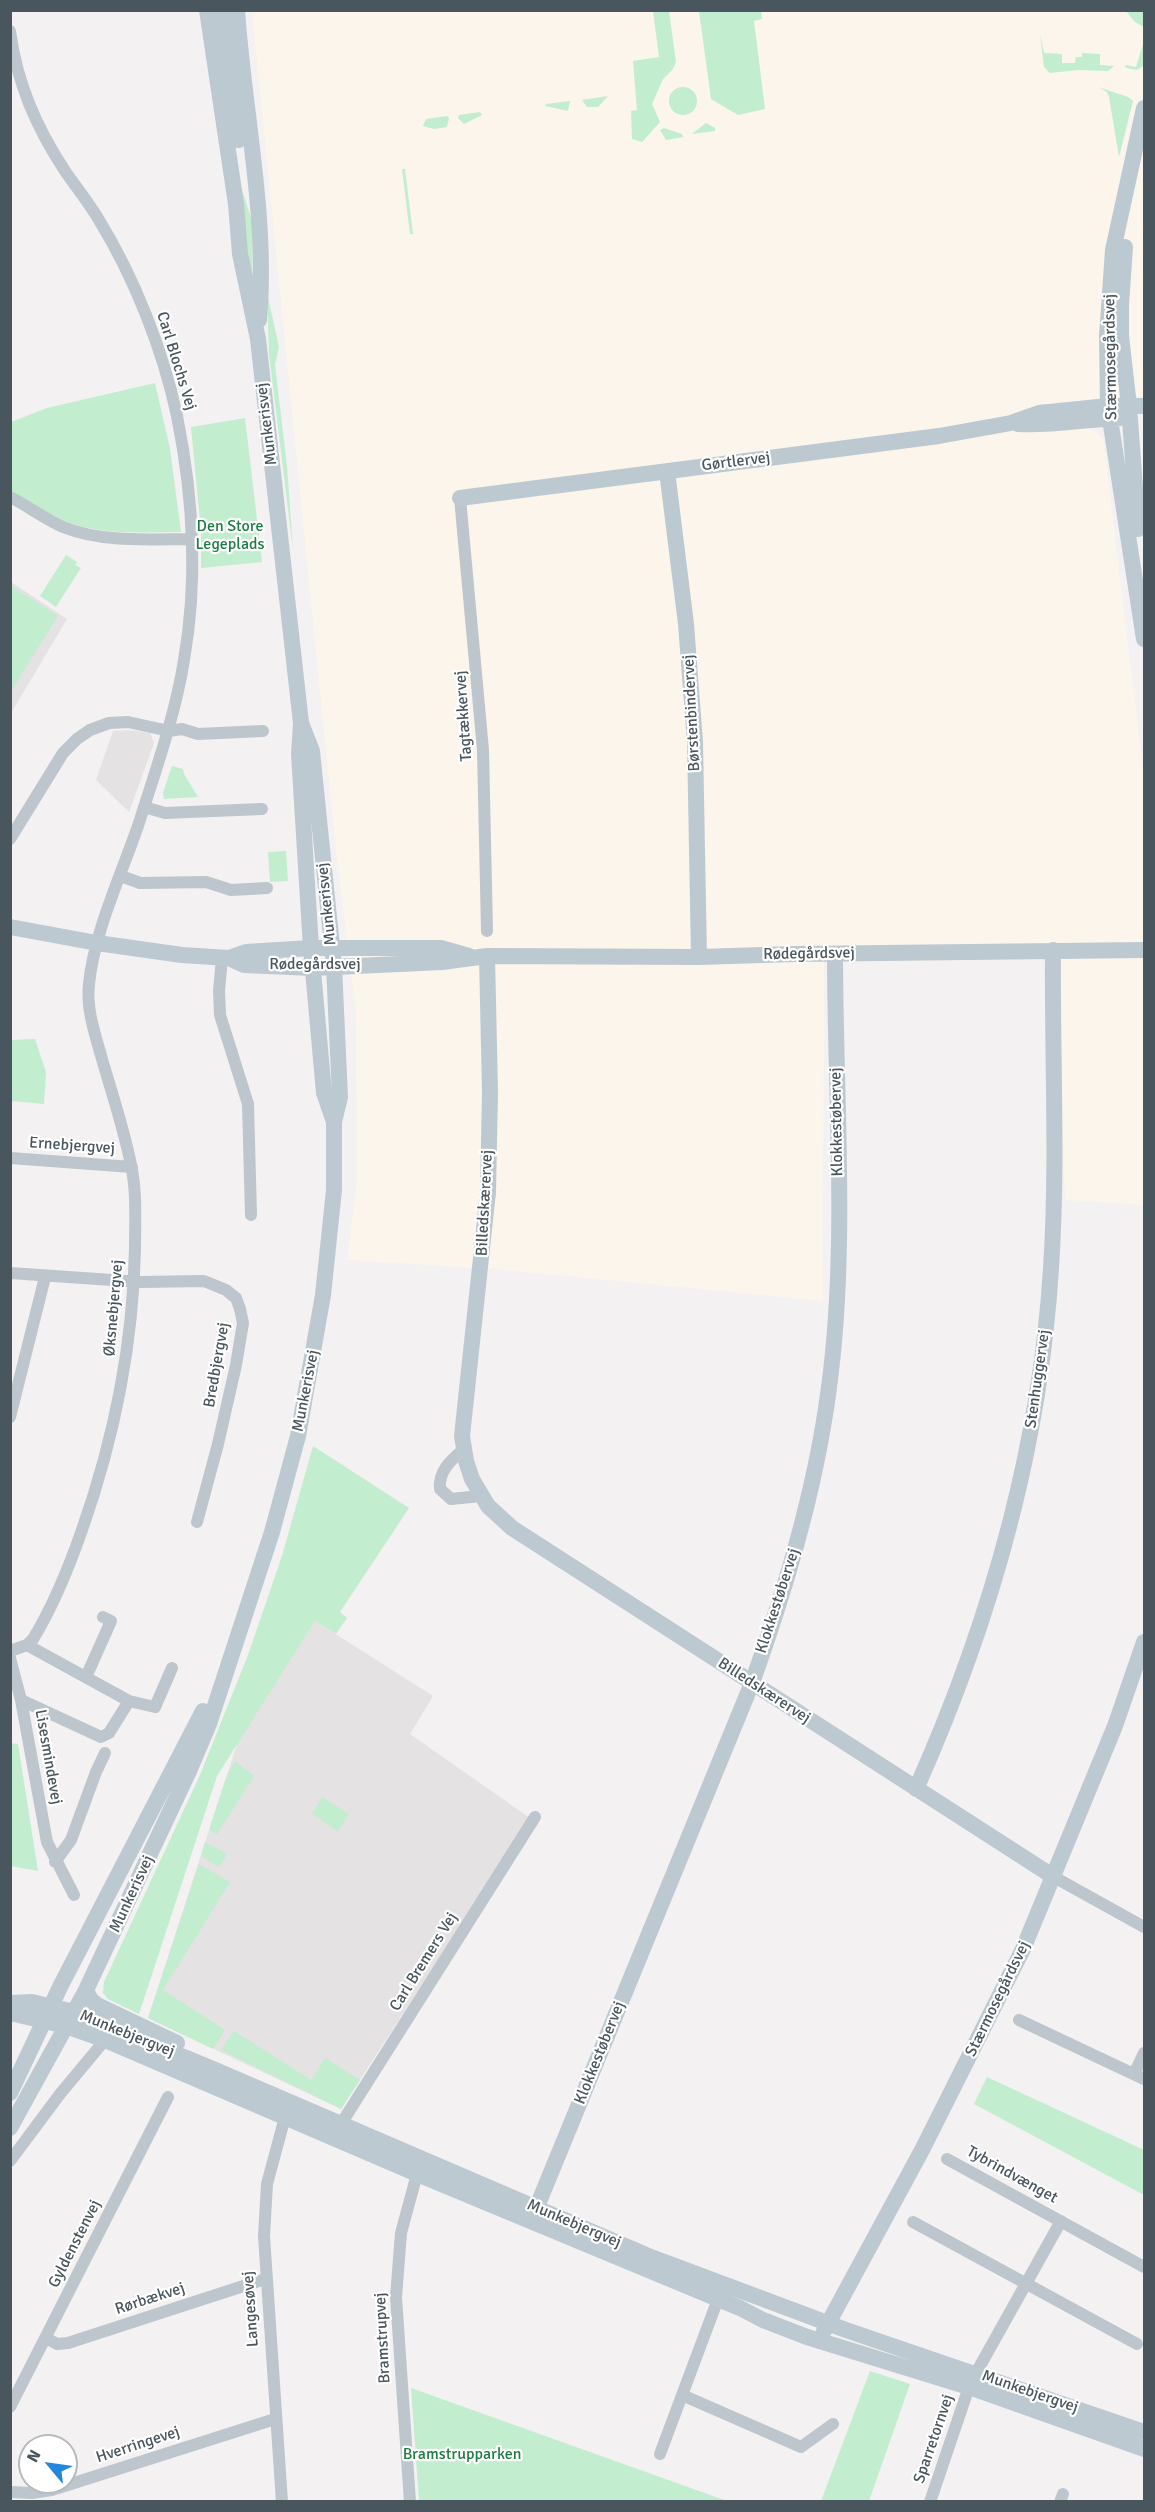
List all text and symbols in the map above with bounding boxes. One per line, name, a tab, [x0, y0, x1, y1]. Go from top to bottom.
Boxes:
street label: Stærmosegårdsvej	[1100, 294, 1122, 420]
street label: Carl Blochs Vej	[152, 309, 200, 413]
street label: Munkerisvej	[252, 382, 282, 466]
street label: Gørtlervej	[701, 448, 771, 476]
park label: Den Store Legeplads	[195, 517, 265, 555]
street label: Børstenbindervej	[679, 654, 705, 772]
street label: Tagtækkervej	[451, 670, 477, 762]
street label: Munkerisvej	[313, 862, 341, 946]
street label: Rødegårdsvej	[763, 944, 855, 964]
street label: Rødegårdsvej	[269, 955, 361, 975]
street label: Klokkestøbervej	[826, 1067, 848, 1177]
street label: Ernebjergvej	[28, 1133, 116, 1159]
street label: Billedskærervej	[473, 1149, 497, 1257]
street label: Øksnebjergvej	[100, 1259, 128, 1357]
street label: Bredbjergvej	[200, 1321, 234, 1409]
street label: Stenhuggervej	[1022, 1328, 1054, 1430]
street label: Munkerisvej	[289, 1348, 323, 1434]
street label: Klokkestøbervej	[752, 1546, 804, 1656]
street label: Billedskærervej	[714, 1654, 814, 1728]
street label: Lisesmindevej	[30, 1708, 66, 1806]
street label: Munkerisvej	[106, 1852, 158, 1936]
street label: Carl Bremers Vej	[386, 1909, 462, 2015]
street label: Stærmosegårdsvej	[962, 1938, 1034, 2060]
street label: Klokkestøbervej	[571, 1999, 629, 2107]
street label: Munkebjergvej	[77, 2006, 177, 2062]
street label: Tybrindvænget	[963, 2142, 1061, 2208]
street label: Munkebjergvej	[524, 2195, 624, 2253]
street label: Gyldenstenvej	[45, 2197, 105, 2291]
street label: Langesøvej	[239, 2270, 263, 2348]
street label: Rørbækvej	[113, 2279, 187, 2319]
street label: Bramstrupvej	[371, 2292, 395, 2384]
street label: Munkebjergvej	[979, 2367, 1081, 2417]
street label: Sparretornvej	[910, 2392, 958, 2486]
street label: Hverringevej	[94, 2422, 182, 2468]
north arrow	[18, 2434, 78, 2494]
park label: Bramstrupparken	[403, 2445, 521, 2465]
text: N	[23, 2447, 45, 2466]

